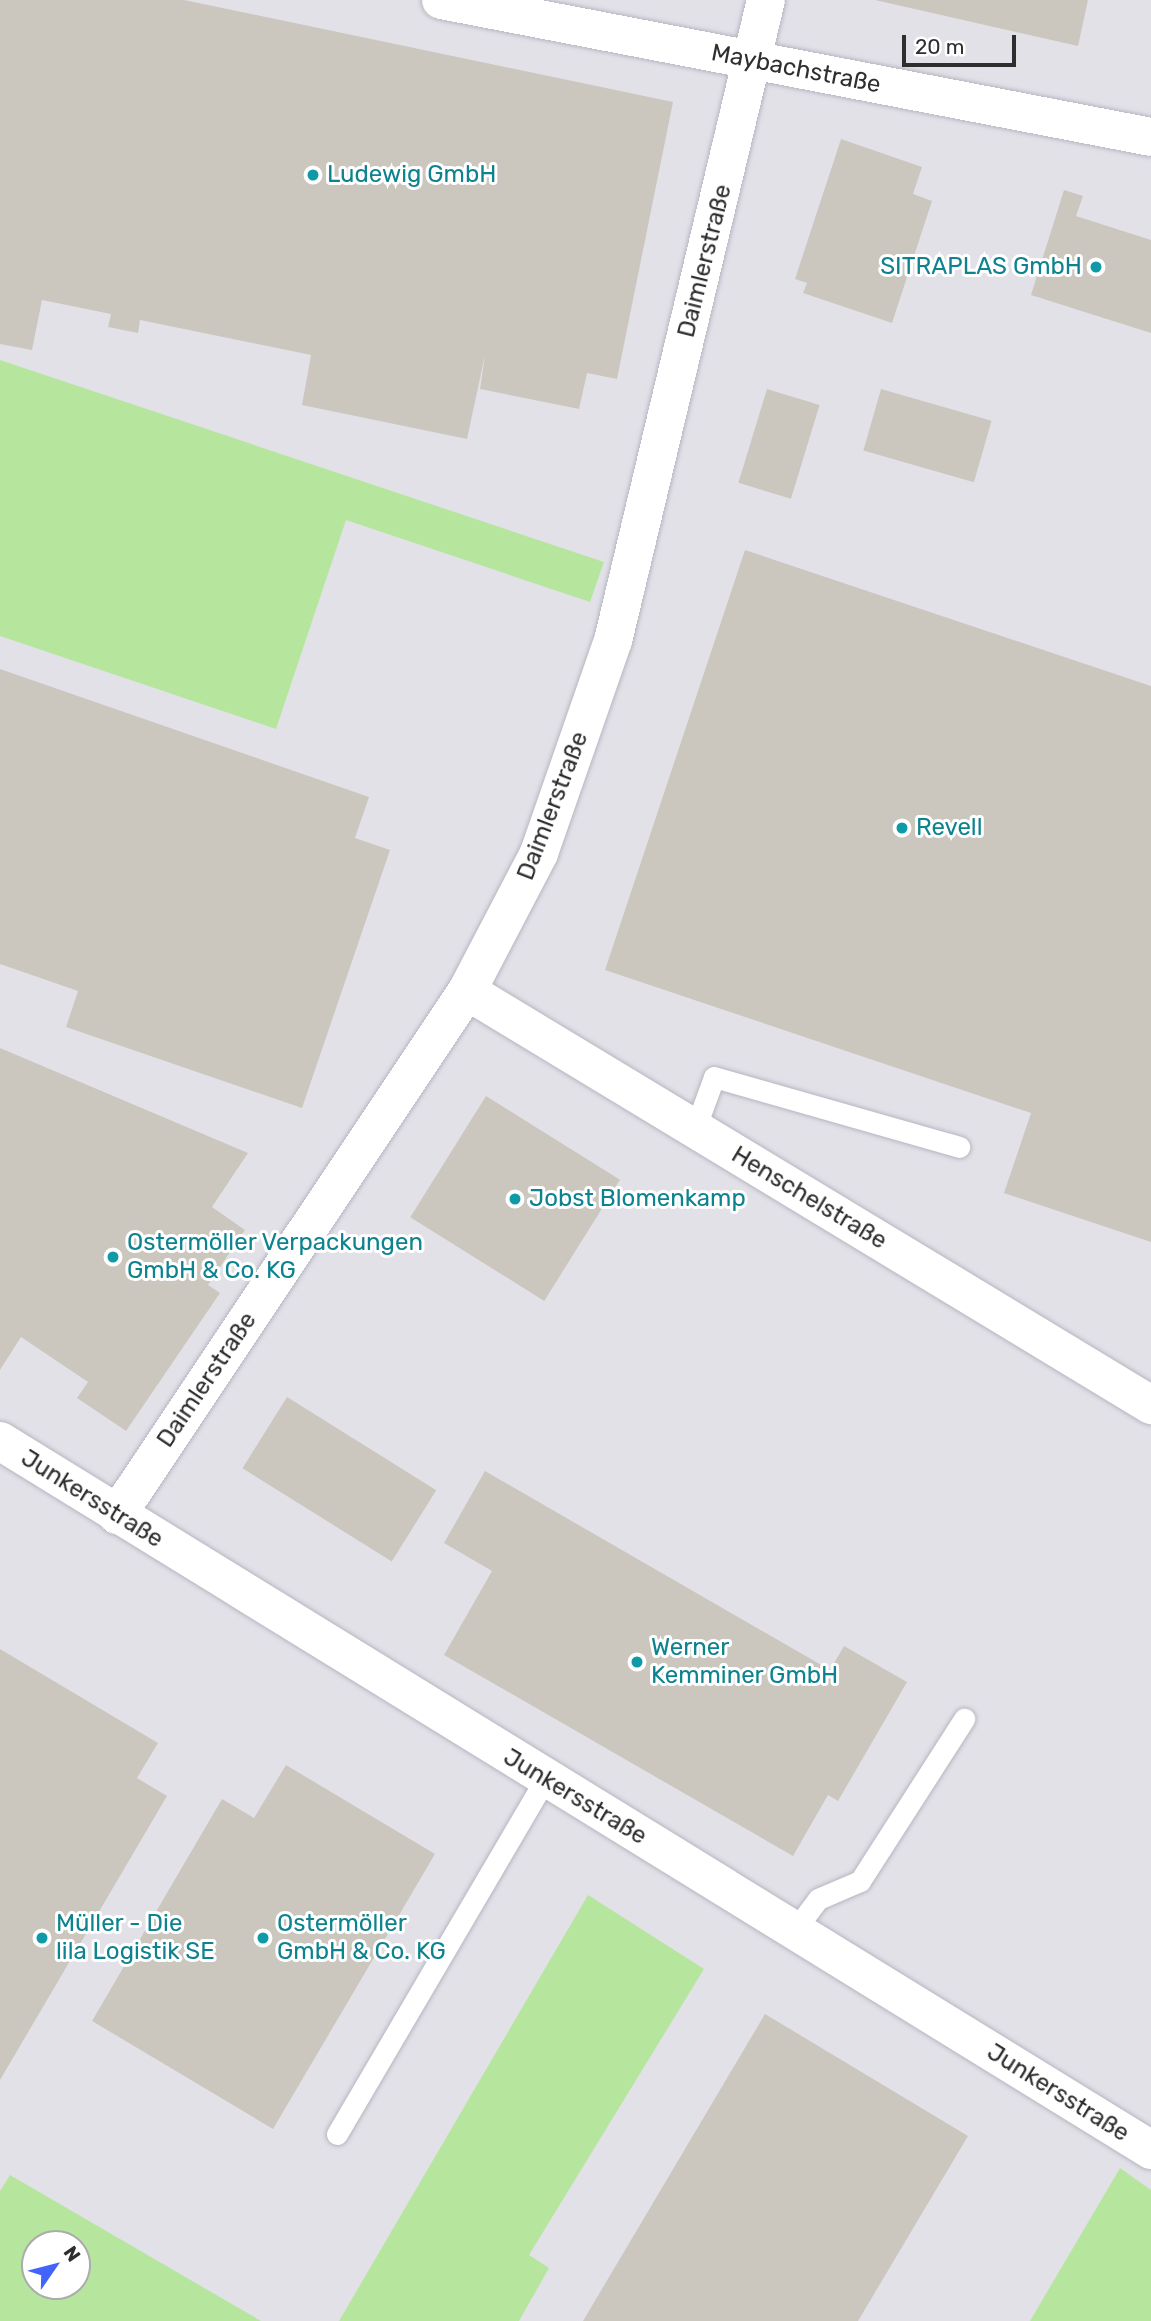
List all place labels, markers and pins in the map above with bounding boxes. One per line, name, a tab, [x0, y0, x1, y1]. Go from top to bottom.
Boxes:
place label: Ludewig GmbH	[327, 161, 496, 189]
marker: Ludewig GmbH	[305, 167, 321, 183]
place label: SITRAPLAS GmbH	[880, 253, 1082, 281]
marker: SITRAPLAS GmbH	[1088, 259, 1104, 275]
place label: Revell	[916, 814, 983, 842]
marker: Revell	[894, 820, 910, 836]
place label: Jobst Blomenkamp	[529, 1185, 746, 1213]
marker: Jobst Blomenkamp	[507, 1191, 523, 1207]
place label: Ostermöller Verpackungen GmbH & Co. KG	[127, 1229, 424, 1285]
marker: Ostermöller Verpackungen GmbH & Co. KG	[105, 1249, 121, 1265]
place label: Werner Kemminer GmbH	[651, 1634, 839, 1690]
marker: Werner Kemminer GmbH	[629, 1654, 645, 1670]
place label: Müller - Die lila Logistik SE	[56, 1910, 215, 1966]
place label: Ostermöller GmbH & Co. KG	[277, 1910, 446, 1966]
marker: Müller - Die lila Logistik SE	[34, 1930, 50, 1946]
marker: Ostermöller GmbH & Co. KG	[255, 1930, 271, 1946]

